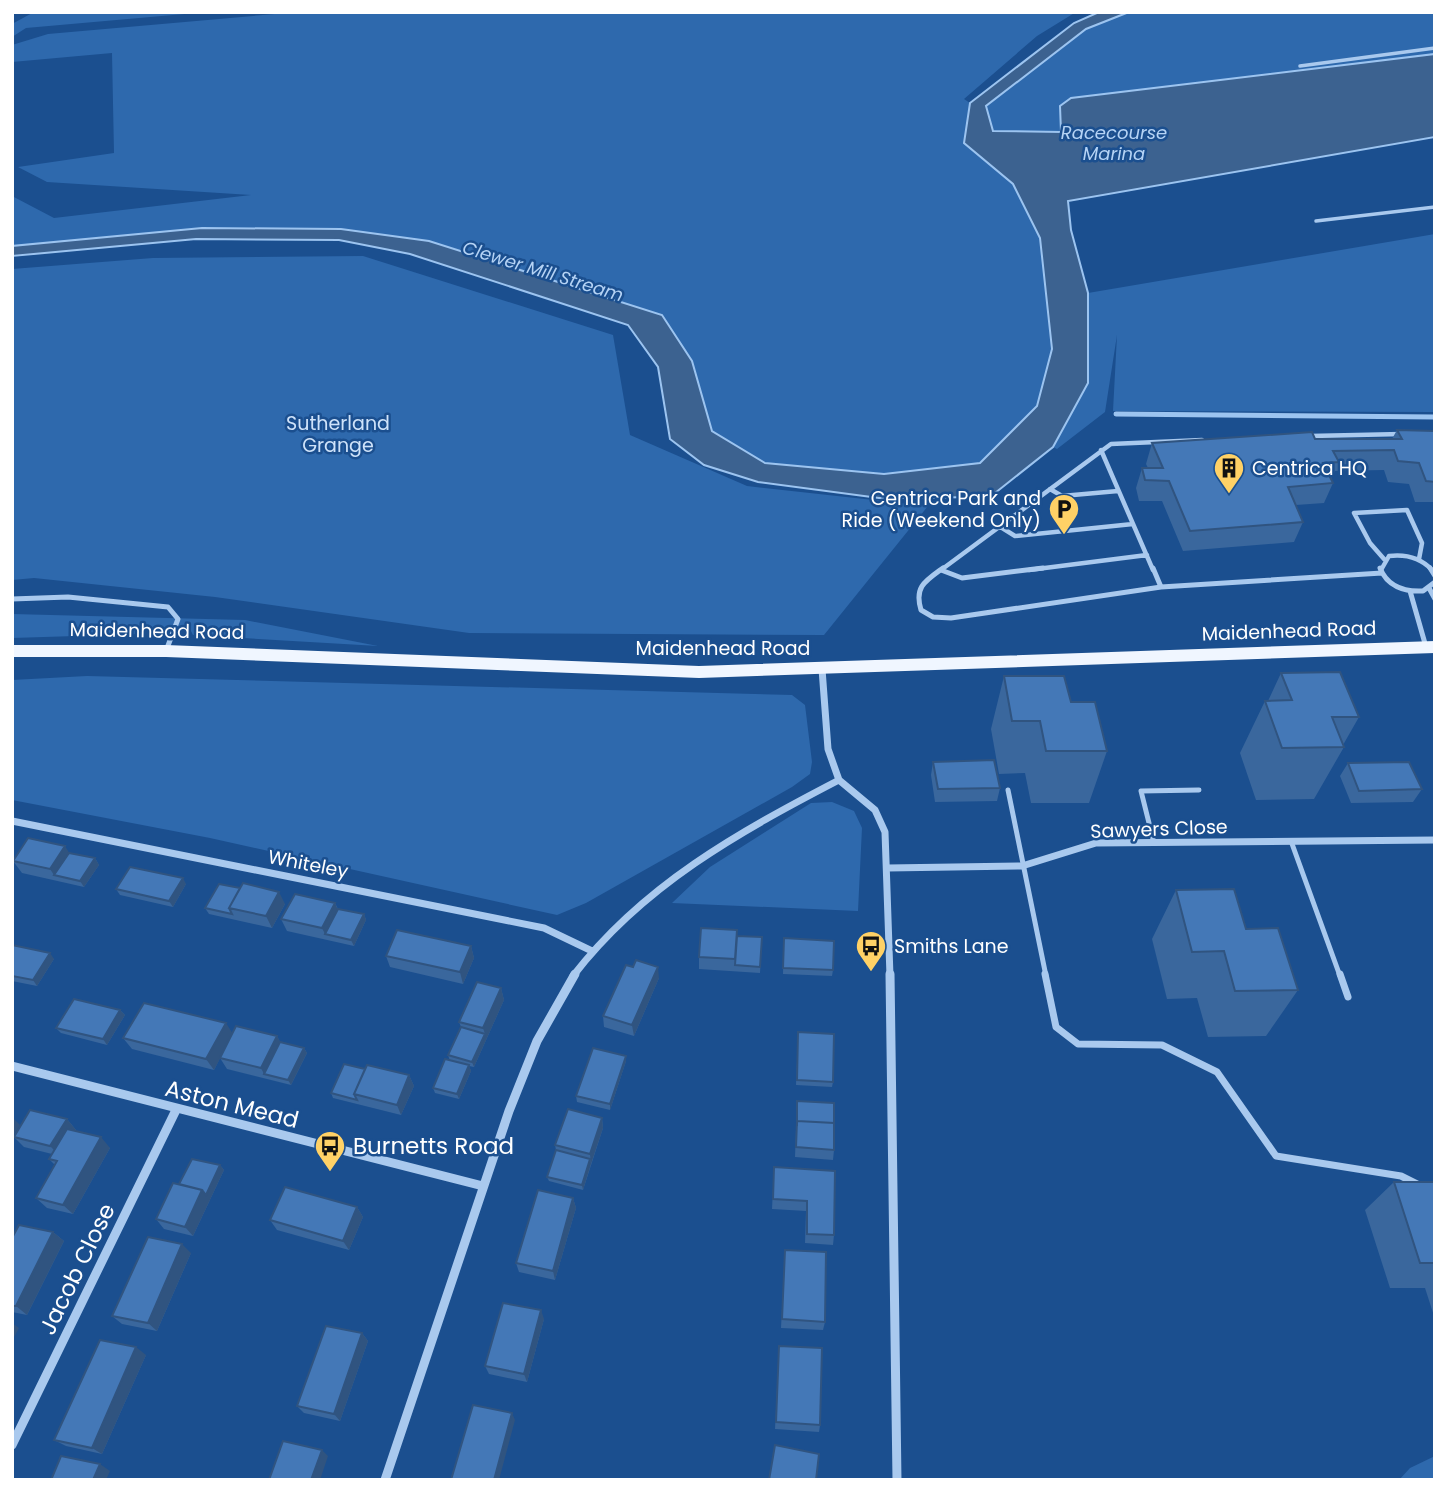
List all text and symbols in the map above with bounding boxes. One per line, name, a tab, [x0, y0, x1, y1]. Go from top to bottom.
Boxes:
water label: Racecourse Marina	[1061, 120, 1167, 166]
water label: Clewer Mill Stream	[459, 235, 627, 307]
park label: Sutherland Grange	[286, 410, 390, 459]
building icon: Centrica HQ	[1212, 451, 1246, 495]
place label: Centrica HQ	[1252, 455, 1367, 482]
place label: Centrica Park and Ride (Weekend Only)	[842, 485, 1041, 534]
parking icon: Centrica Park and Ride (Weekend Only)	[1047, 492, 1081, 536]
street label: Maidenhead Road	[1201, 614, 1377, 648]
street label: Maidenhead Road	[69, 616, 245, 646]
street label: Maidenhead Road	[636, 635, 810, 662]
street label: Sawyers Close	[1090, 813, 1228, 845]
street label: Whiteley	[266, 843, 351, 885]
bus stop icon: Smiths Lane	[854, 929, 888, 973]
place label: Smiths Lane	[894, 933, 1008, 960]
street label: Aston Mead	[162, 1072, 302, 1136]
bus stop icon: Burnetts Road	[313, 1129, 347, 1173]
place label: Burnetts Road	[353, 1130, 514, 1162]
street label: Jacob Close	[31, 1198, 123, 1340]

